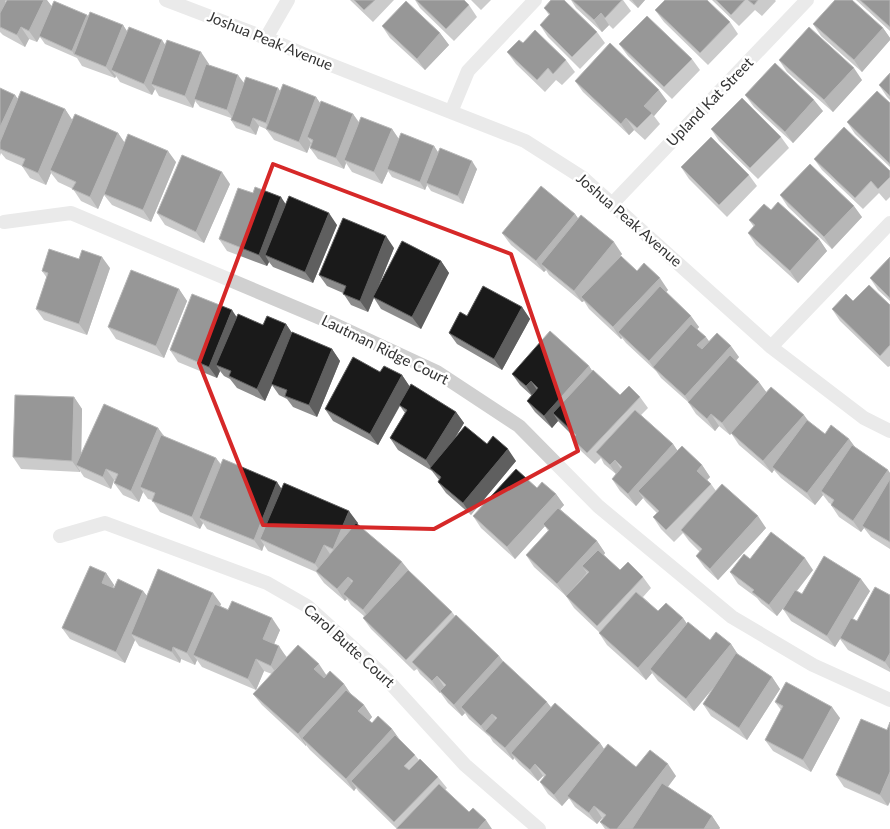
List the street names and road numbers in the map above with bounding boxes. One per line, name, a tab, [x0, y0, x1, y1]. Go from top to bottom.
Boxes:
street label: Joshua Peak Avenue	[205, 7, 336, 73]
street label: Upland Kat Street	[662, 53, 757, 150]
street label: Joshua Peak Avenue	[573, 169, 686, 270]
street label: Lautman Ridge Court	[319, 310, 452, 388]
street label: Carol Butte Court	[301, 600, 399, 691]

